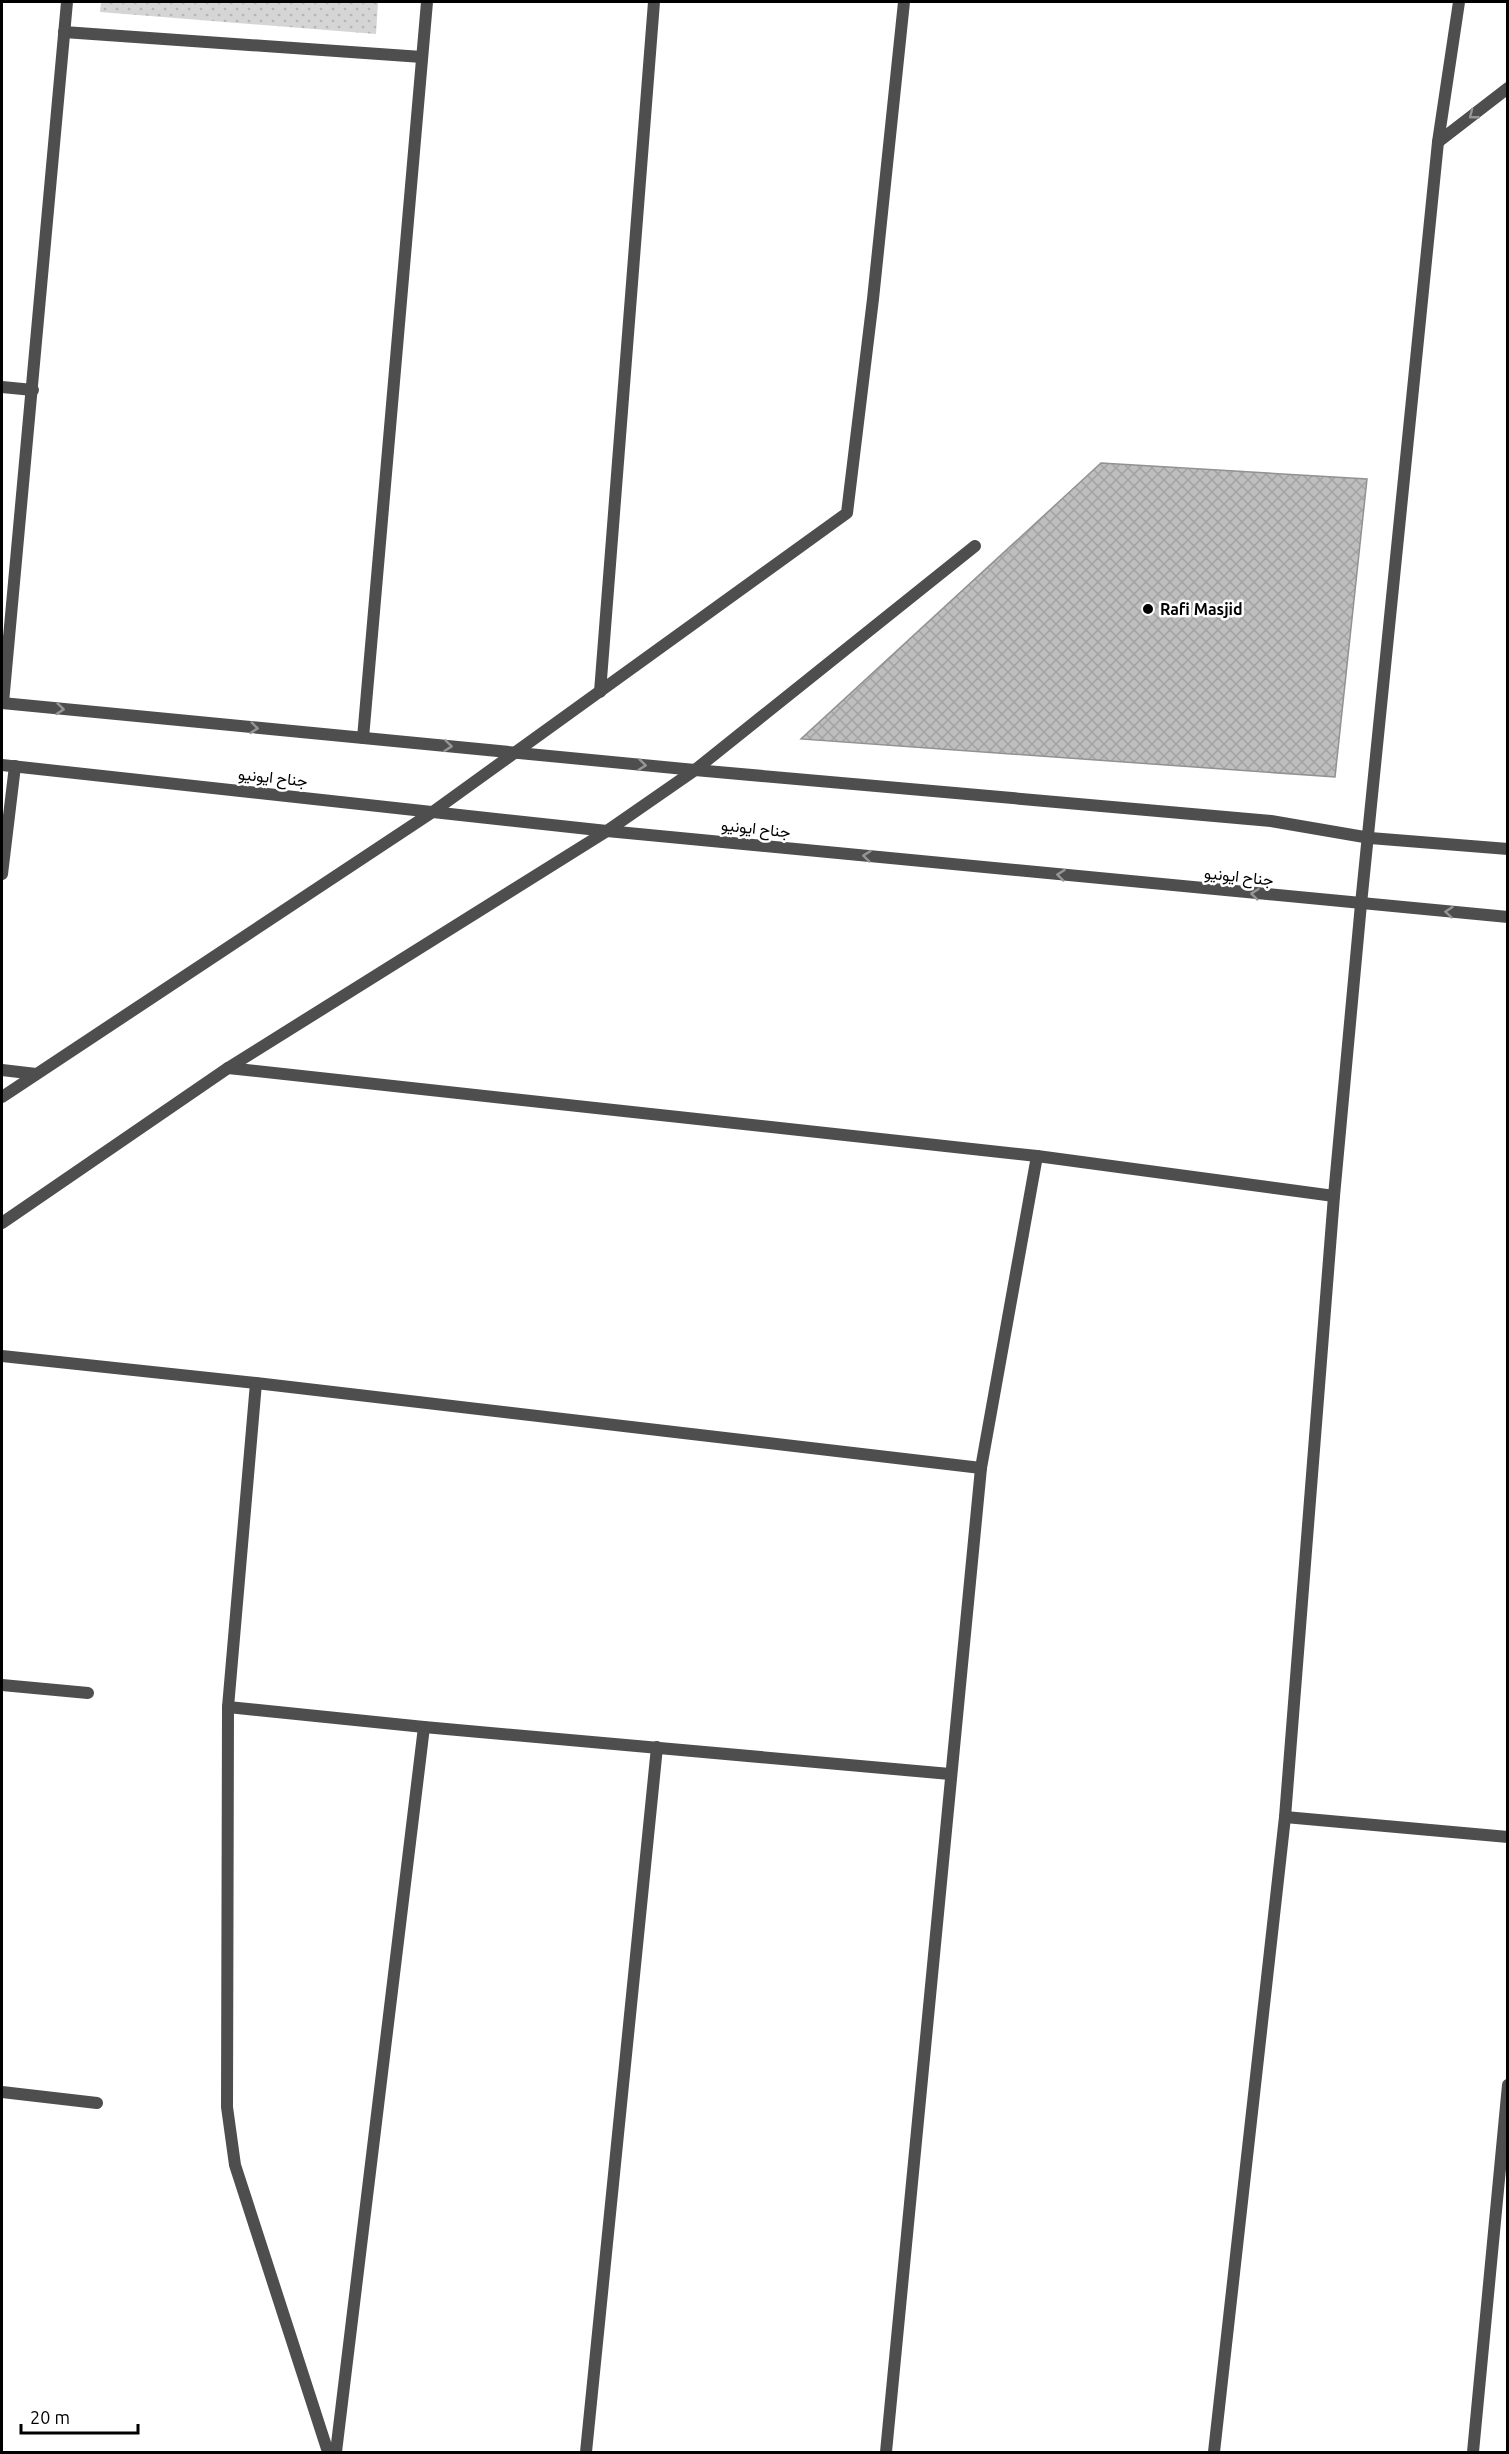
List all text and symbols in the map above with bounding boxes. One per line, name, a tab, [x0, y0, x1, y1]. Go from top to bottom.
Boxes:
one-way arrow	[1469, 108, 1480, 119]
place label: Rafi Masjid	[1160, 600, 1243, 618]
marker: Rafi Masjid	[1141, 602, 1155, 616]
one-way arrow	[55, 702, 64, 715]
one-way arrow	[249, 721, 258, 734]
one-way arrow	[443, 739, 452, 752]
one-way arrow	[637, 758, 647, 771]
street label: جناح ایونیو	[237, 764, 309, 793]
street label: جناح ایونیو	[720, 815, 792, 844]
one-way arrow	[862, 850, 871, 863]
street label: جناح ایونیو	[1203, 863, 1275, 892]
one-way arrow	[1056, 869, 1066, 882]
one-way arrow	[1250, 888, 1260, 901]
one-way arrow	[1445, 906, 1454, 919]
scale bar	[21, 2397, 138, 2435]
text: 20 m	[30, 2407, 70, 2427]

